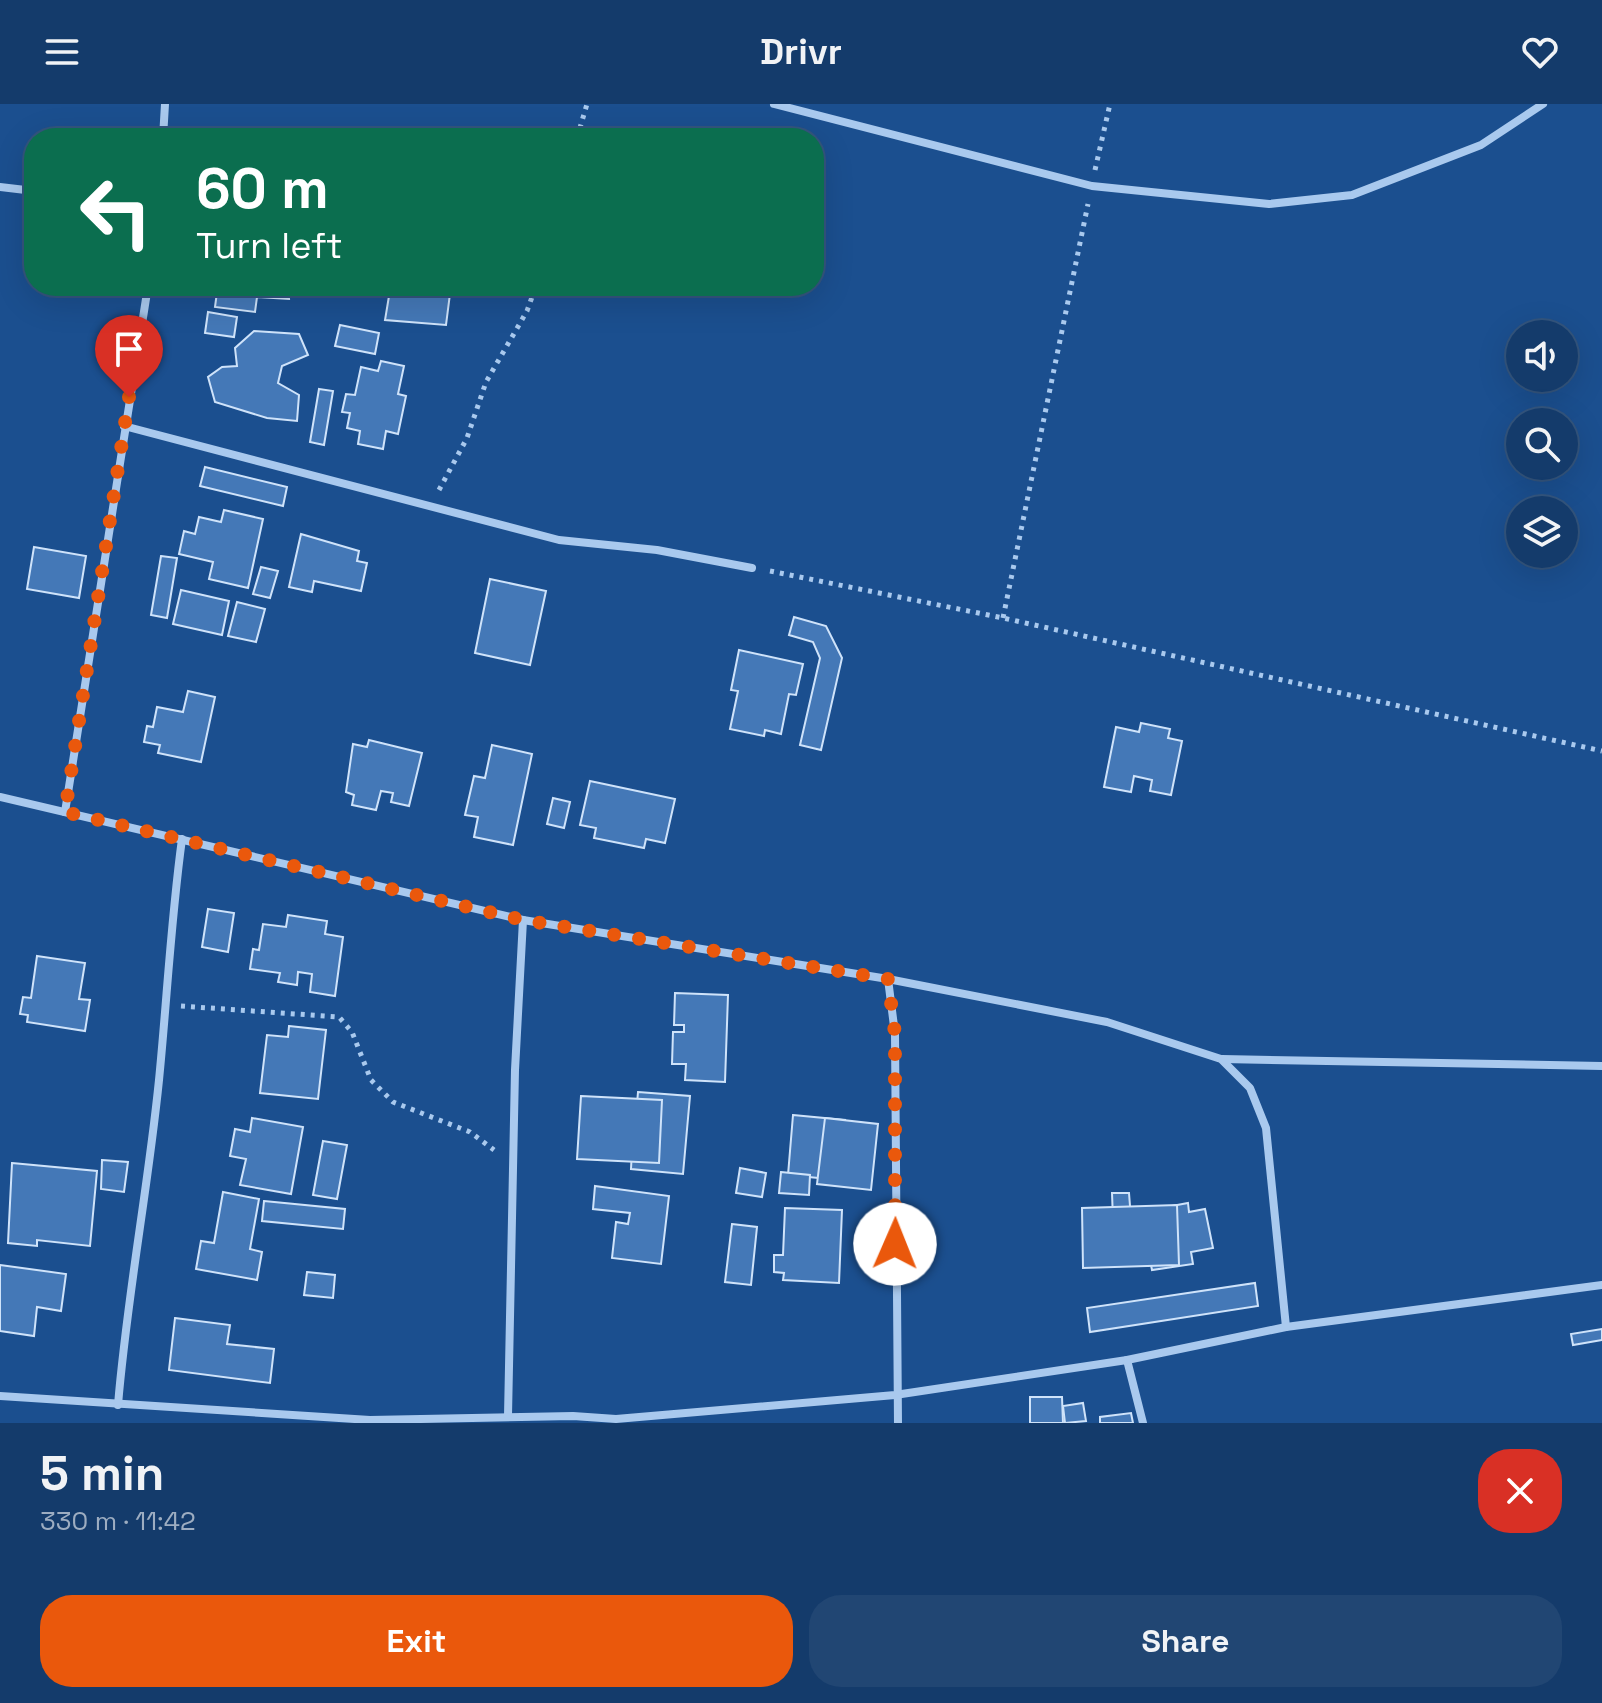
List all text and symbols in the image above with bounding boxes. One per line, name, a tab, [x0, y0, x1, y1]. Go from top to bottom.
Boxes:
text: Drivr	[760, 29, 842, 75]
icon: menu	[40, 30, 84, 74]
icon: heart	[1518, 30, 1562, 74]
text: 60 m	[196, 153, 329, 224]
icon: left	[64, 160, 168, 264]
text: Turn left	[196, 223, 343, 269]
pin	[95, 315, 163, 397]
map controls	[1506, 320, 1578, 568]
button: sound	[1506, 320, 1578, 392]
icon: arrive	[107, 327, 151, 371]
button: search	[1506, 408, 1578, 480]
button: layers	[1506, 496, 1578, 568]
position arrow	[853, 1202, 937, 1286]
text: 5 min	[40, 1443, 164, 1504]
button: close	[1478, 1449, 1562, 1533]
text: 330 m · 11:42	[40, 1504, 196, 1538]
button: Exit	[40, 1595, 793, 1687]
button: Share	[809, 1595, 1562, 1687]

